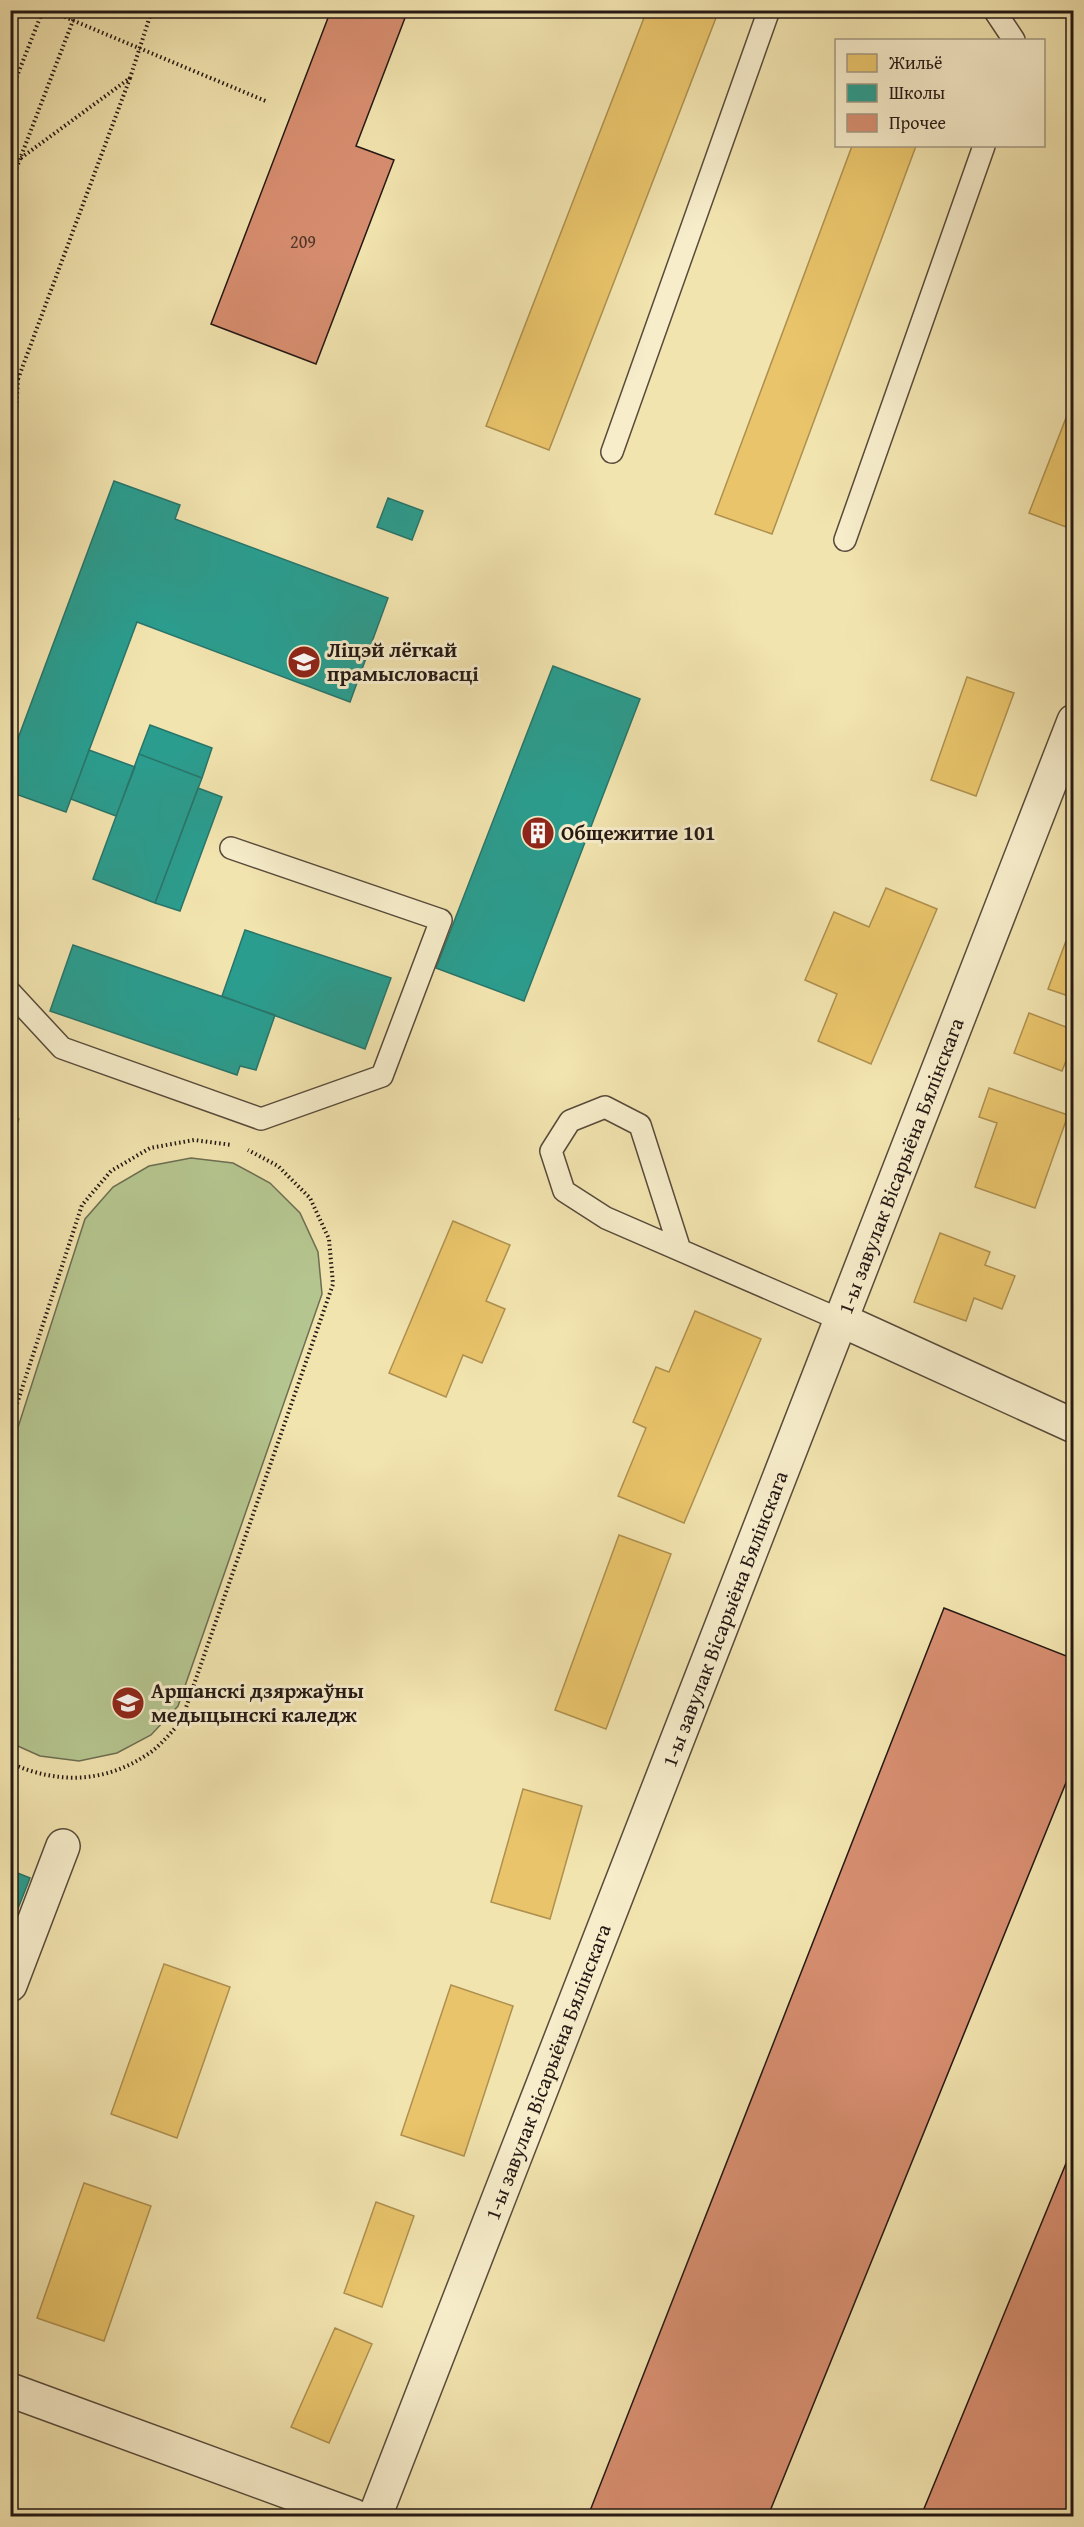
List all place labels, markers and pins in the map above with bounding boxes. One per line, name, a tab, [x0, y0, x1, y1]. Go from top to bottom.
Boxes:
place label: Ліцэй лёгкай прамысловасці	[327, 634, 479, 689]
school or university icon: Ліцэй лёгкай прамысловасці	[286, 644, 322, 680]
building icon: Общежитие 101	[520, 815, 556, 851]
place label: Общежитие 101	[561, 817, 716, 848]
place label: Аршанскі дзяржаўны медыцынскі каледж	[151, 1675, 364, 1730]
school or university icon: Аршанскі дзяржаўны медыцынскі каледж	[110, 1685, 146, 1721]

